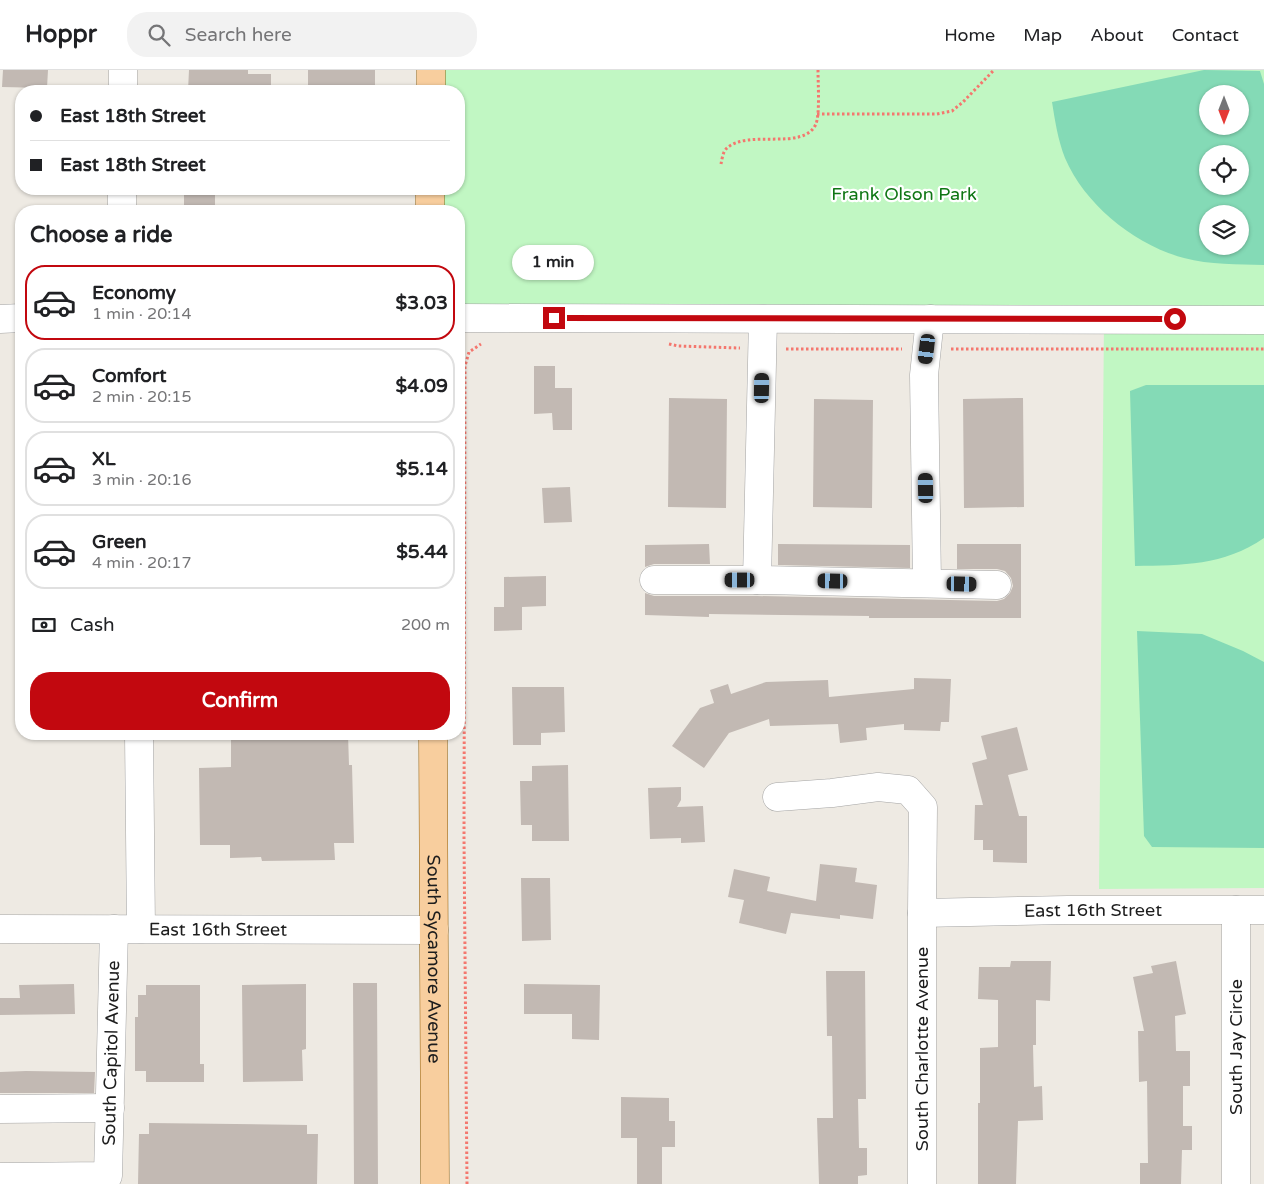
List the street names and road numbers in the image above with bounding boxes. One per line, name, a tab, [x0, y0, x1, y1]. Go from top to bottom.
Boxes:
street label: South Sycamore Avenue	[423, 855, 445, 1063]
street label: East 16th Street	[1024, 899, 1162, 922]
street label: East 16th Street	[149, 918, 287, 941]
street label: South Charlotte Avenue	[911, 947, 933, 1151]
street label: South Capitol Avenue	[98, 960, 124, 1146]
street label: South Jay Circle	[1225, 979, 1247, 1115]

